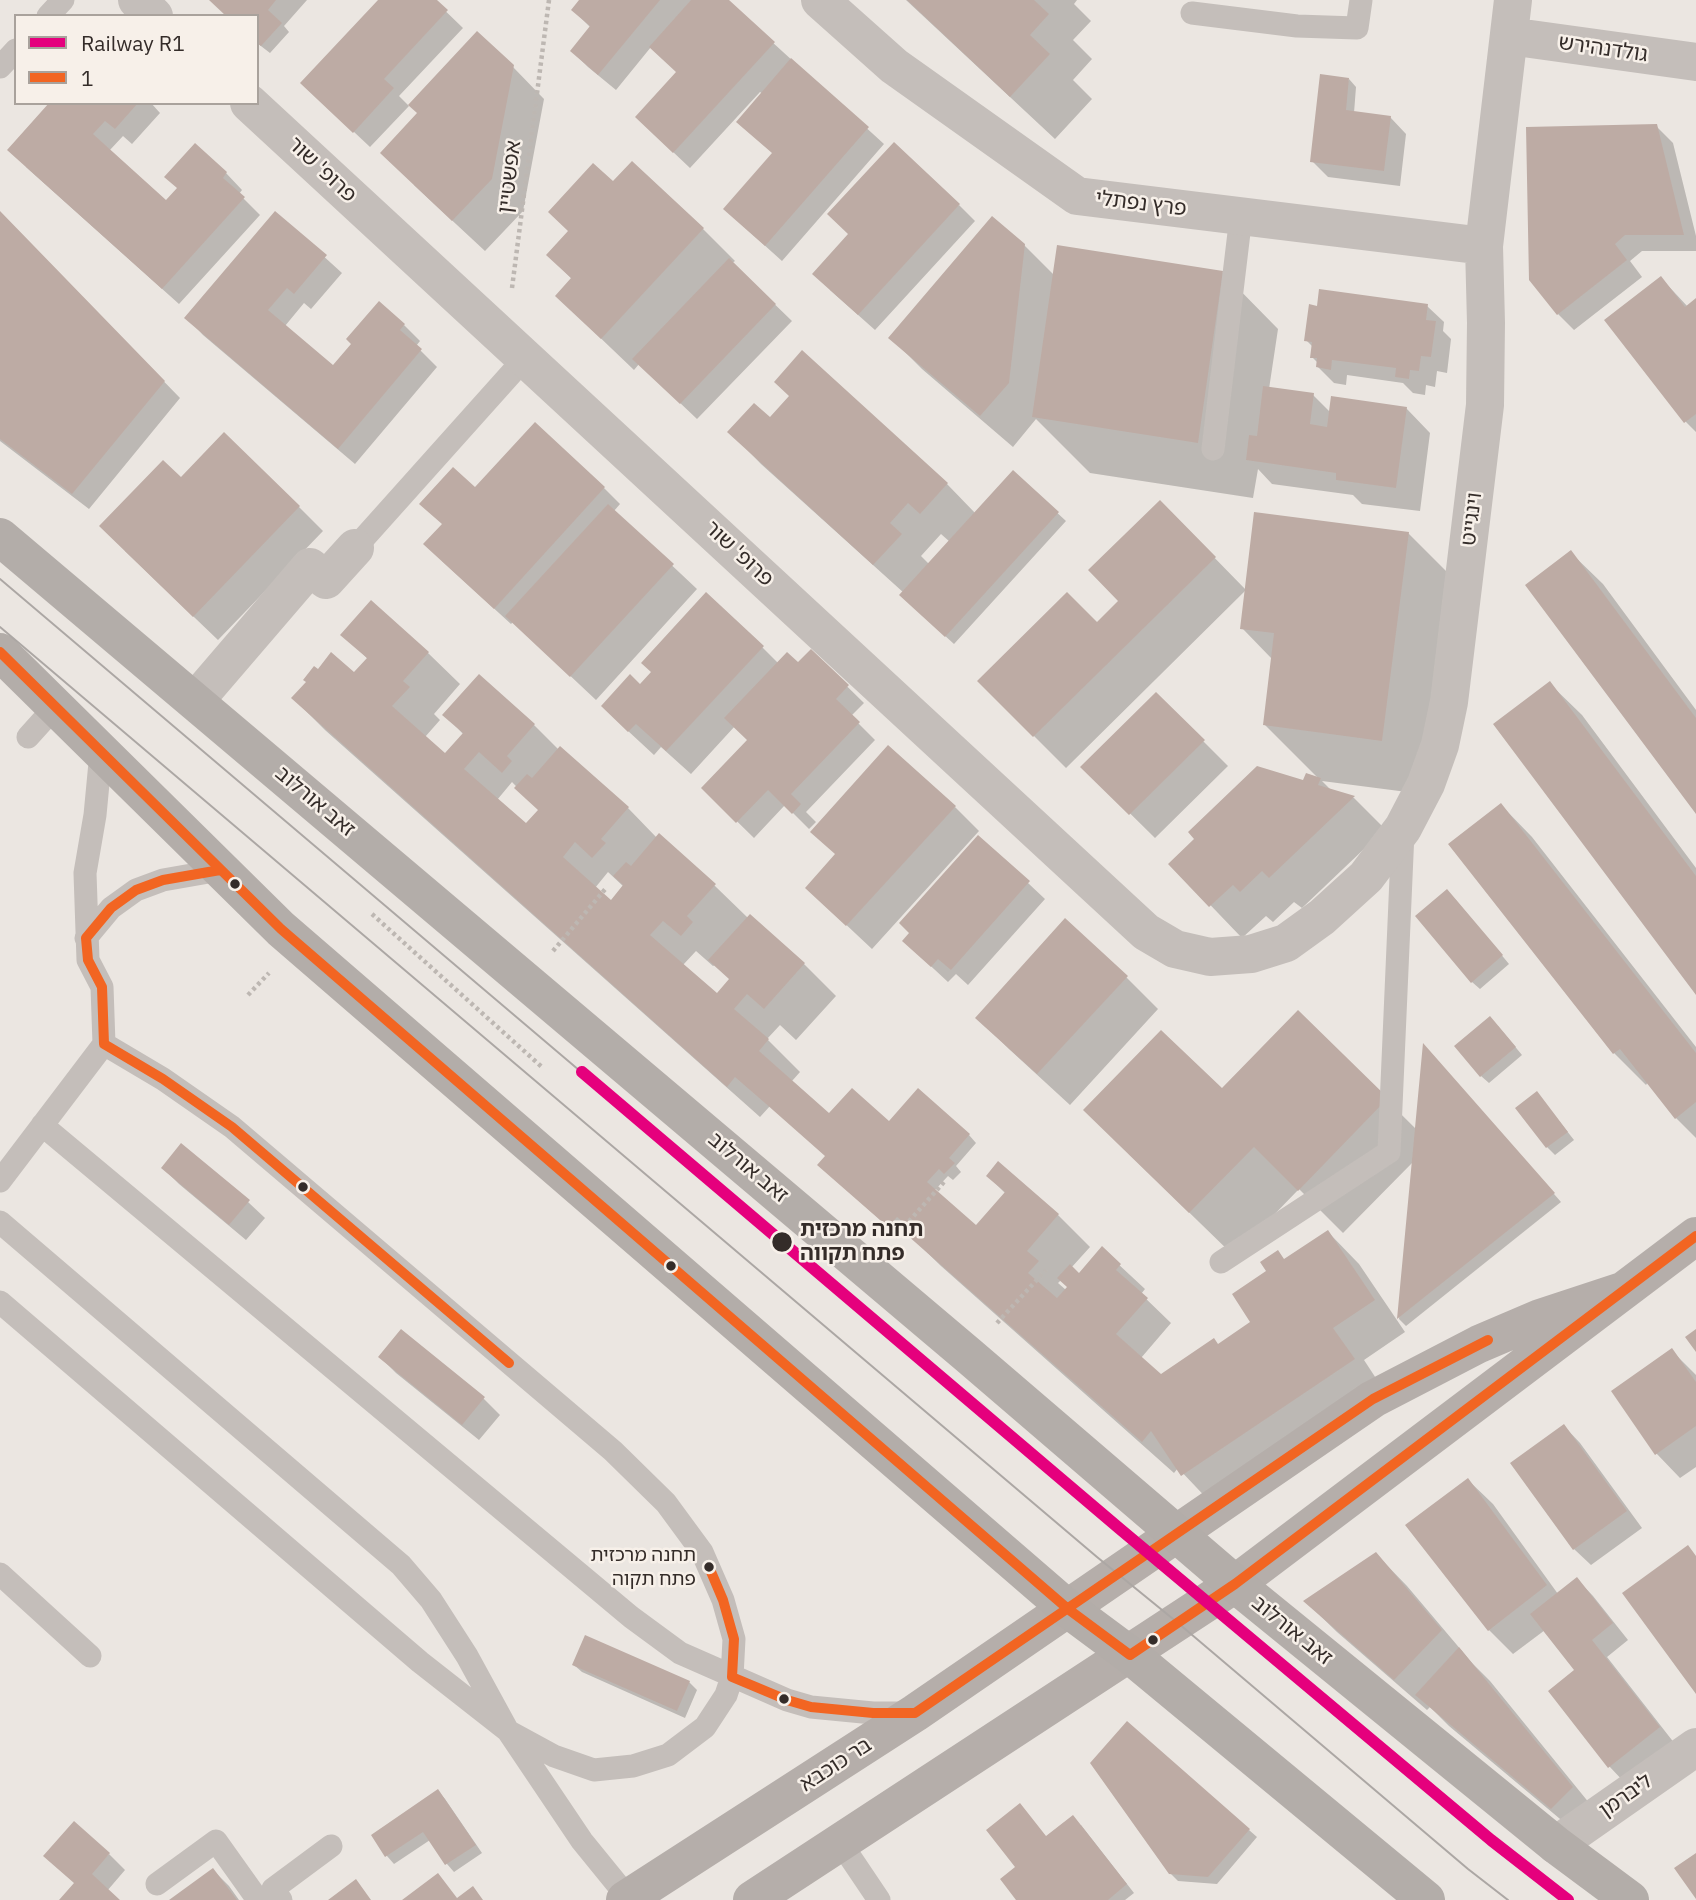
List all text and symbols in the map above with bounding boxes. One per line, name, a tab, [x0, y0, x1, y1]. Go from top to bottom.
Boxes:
legend	[14, 14, 259, 105]
text: Railway R1	[81, 29, 185, 57]
street label: גולדנהירש	[1557, 30, 1649, 68]
text: 1	[81, 64, 94, 92]
street label: פרופ' שור	[282, 132, 362, 208]
street label: אפשטיין	[493, 139, 527, 215]
street label: פרץ נפתלי	[1094, 186, 1188, 222]
street label: וינגייט	[1456, 491, 1488, 547]
street label: פרופ' שור	[699, 516, 779, 592]
street label: זאב אורלוב	[270, 761, 360, 843]
unlabelled marker	[228, 877, 242, 891]
street label: זאב אורלוב	[703, 1127, 793, 1209]
unlabelled marker	[296, 1180, 310, 1194]
place label: תחנה מרכזית פתח תקווה	[800, 1217, 923, 1267]
marker: תחנה מרכזית פתח תקווה	[770, 1230, 794, 1254]
unlabelled marker	[664, 1259, 678, 1273]
place label: תחנה מרכזית פתח תקוה	[590, 1545, 696, 1589]
marker: תחנה מרכזית פתח תקוה	[702, 1560, 716, 1574]
street label: זאב אורלוב	[1247, 1591, 1337, 1671]
unlabelled marker	[1146, 1633, 1160, 1647]
unlabelled marker	[777, 1692, 791, 1706]
street label: בר כוכבא	[795, 1732, 877, 1798]
street label: ליברמן	[1595, 1769, 1657, 1823]

